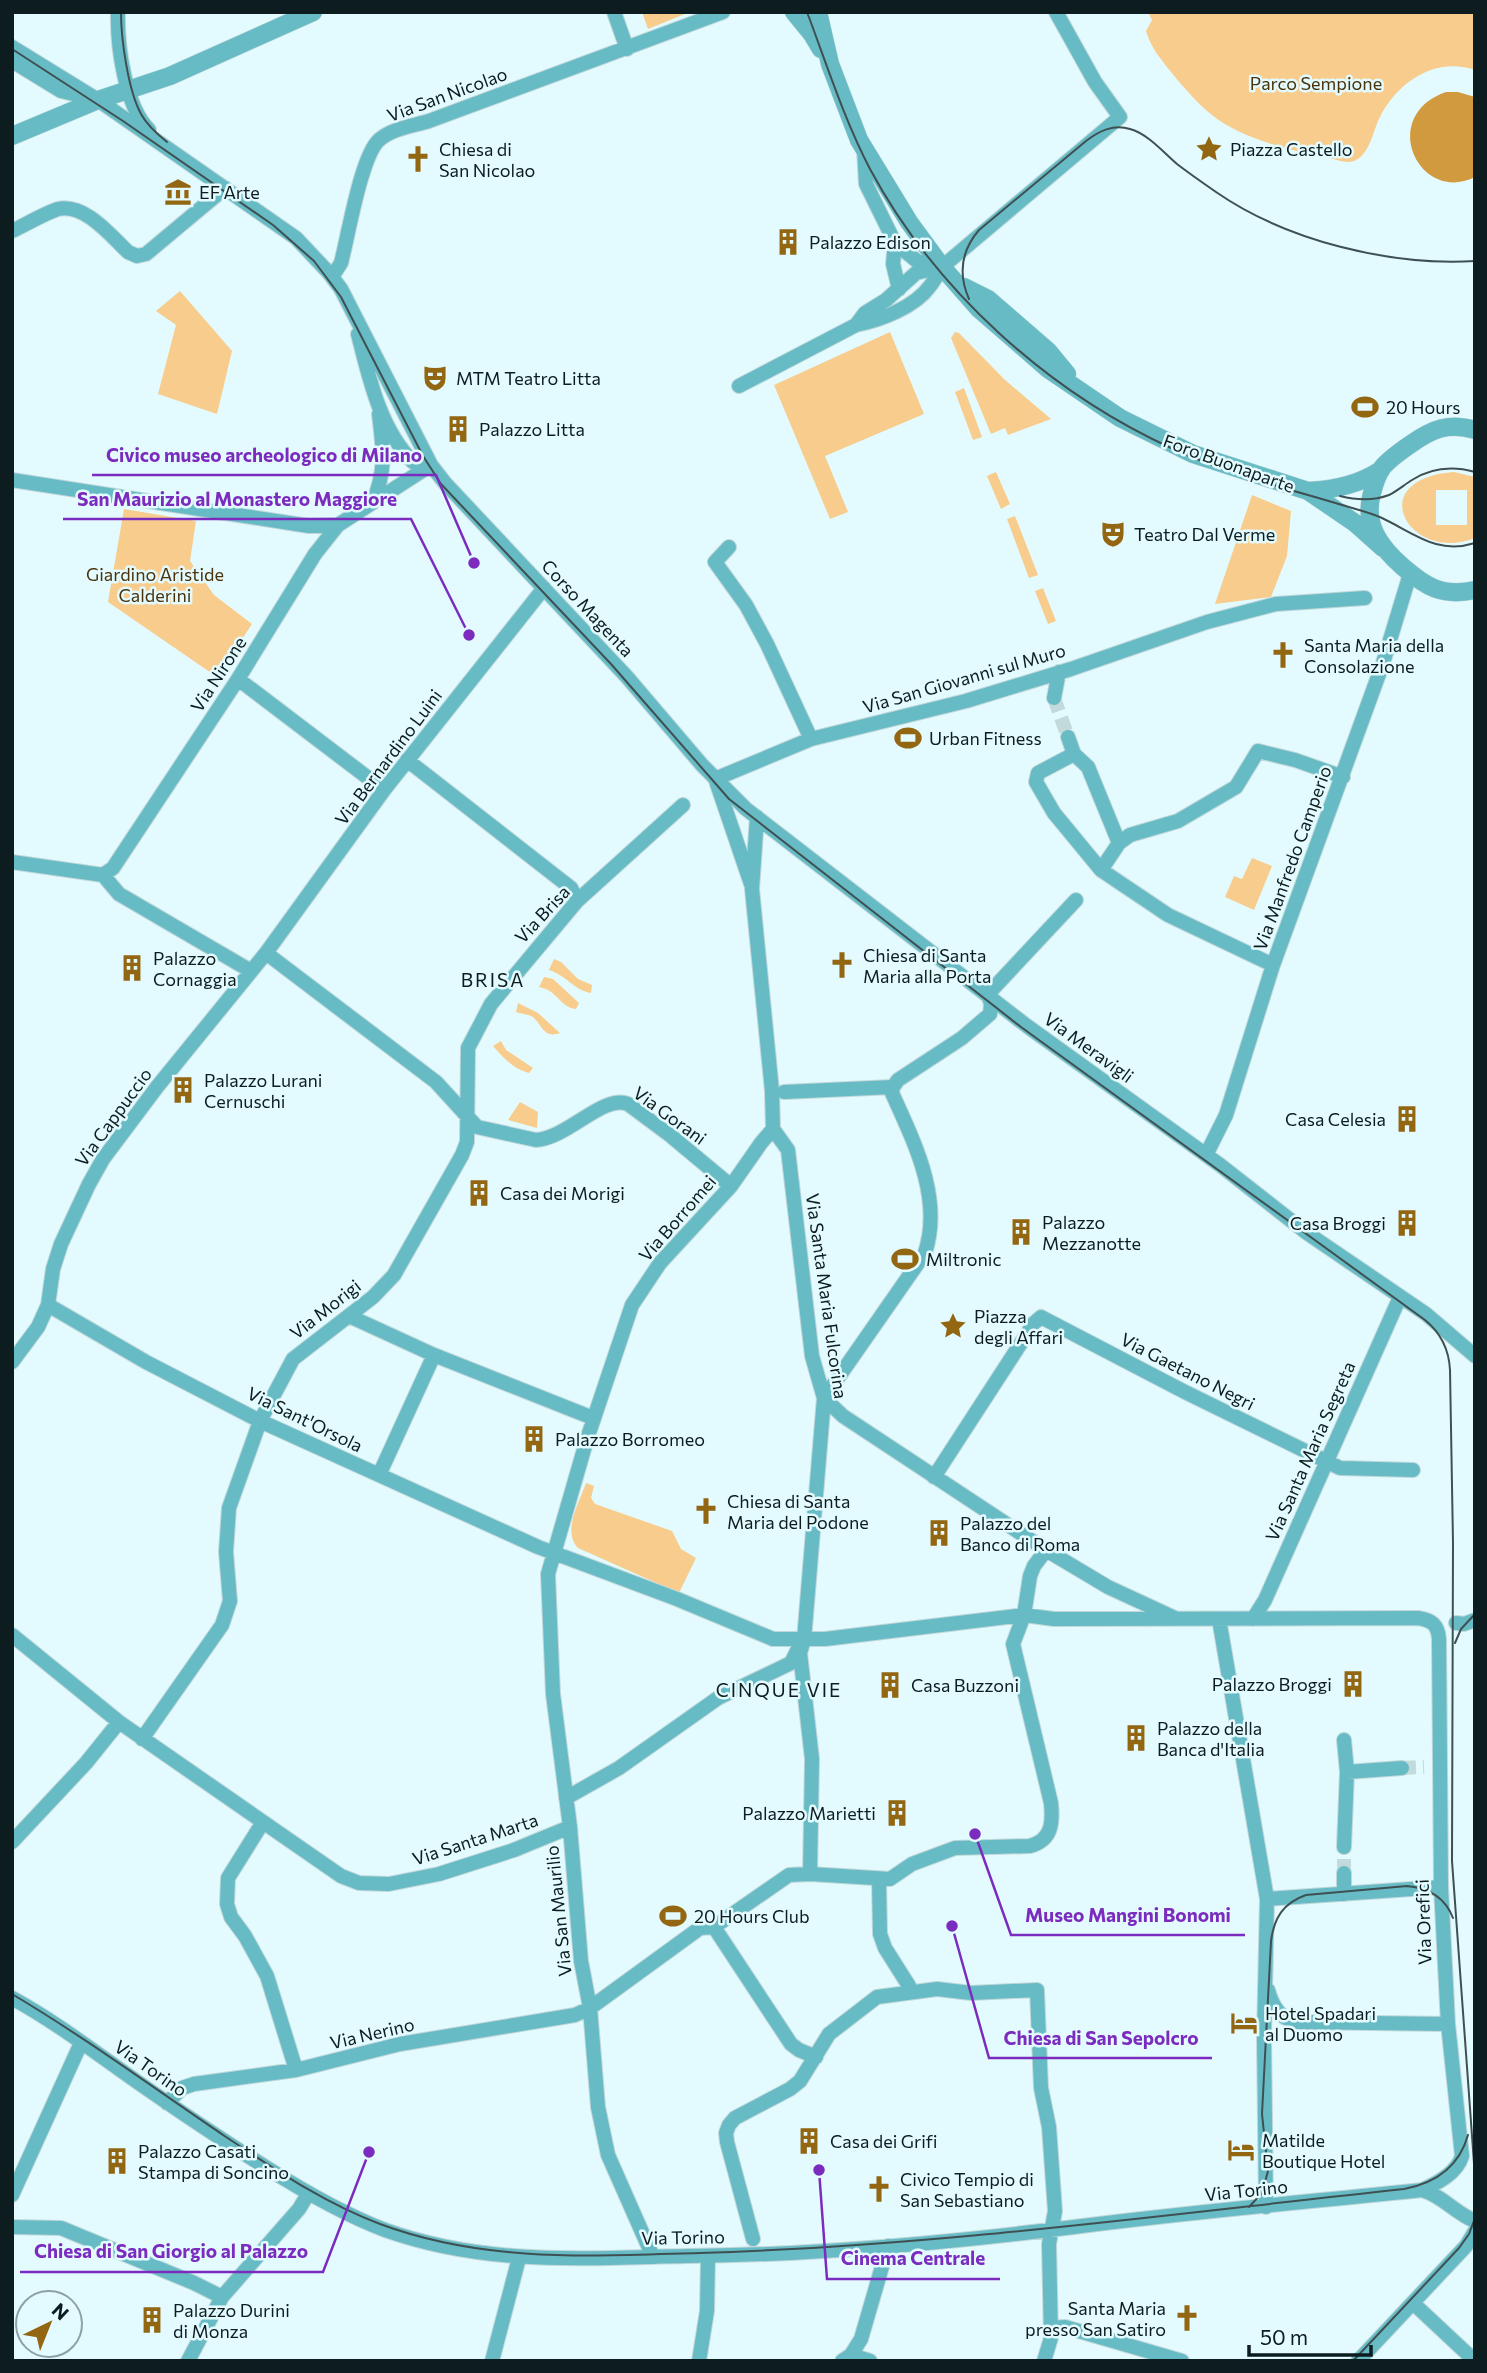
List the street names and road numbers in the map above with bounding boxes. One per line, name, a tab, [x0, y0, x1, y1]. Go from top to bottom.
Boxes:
street label: Via San Nicolao	[384, 62, 510, 126]
street label: Foro Buonaparte	[1160, 429, 1298, 497]
street label: Corso Magenta	[537, 555, 639, 661]
street label: Via Nirone	[185, 632, 251, 716]
street label: Via San Giovanni sul Muro	[860, 638, 1068, 718]
street label: Via Bernardino Luini	[330, 685, 446, 829]
street label: Via Manfredo Camperio	[1248, 763, 1336, 953]
street label: Via Brisa	[510, 881, 574, 947]
street label: Via Meravigli	[1040, 1007, 1138, 1087]
street label: Via Cappuccio	[70, 1064, 156, 1170]
street label: Via Gorani	[629, 1081, 711, 1149]
street label: Via Borromei	[634, 1170, 720, 1266]
street label: Via Santa Maria Fulcorina	[802, 1192, 852, 1400]
street label: Via Morigi	[285, 1274, 365, 1344]
street label: Via Gaetano Negri	[1117, 1328, 1259, 1414]
street label: Via Santa Maria Segreta	[1260, 1358, 1360, 1544]
street label: Via Sant'Orsola	[244, 1382, 366, 1456]
street label: Via Santa Marta	[409, 1808, 541, 1870]
street label: Via San Maurilio	[540, 1844, 576, 1978]
street label: Via Orefici	[1411, 1879, 1435, 1965]
street label: Via Nerino	[328, 2013, 416, 2053]
street label: Via Torino	[110, 2035, 192, 2101]
street label: Via Torino	[1203, 2175, 1289, 2205]
street label: Via Torino	[641, 2225, 725, 2249]

